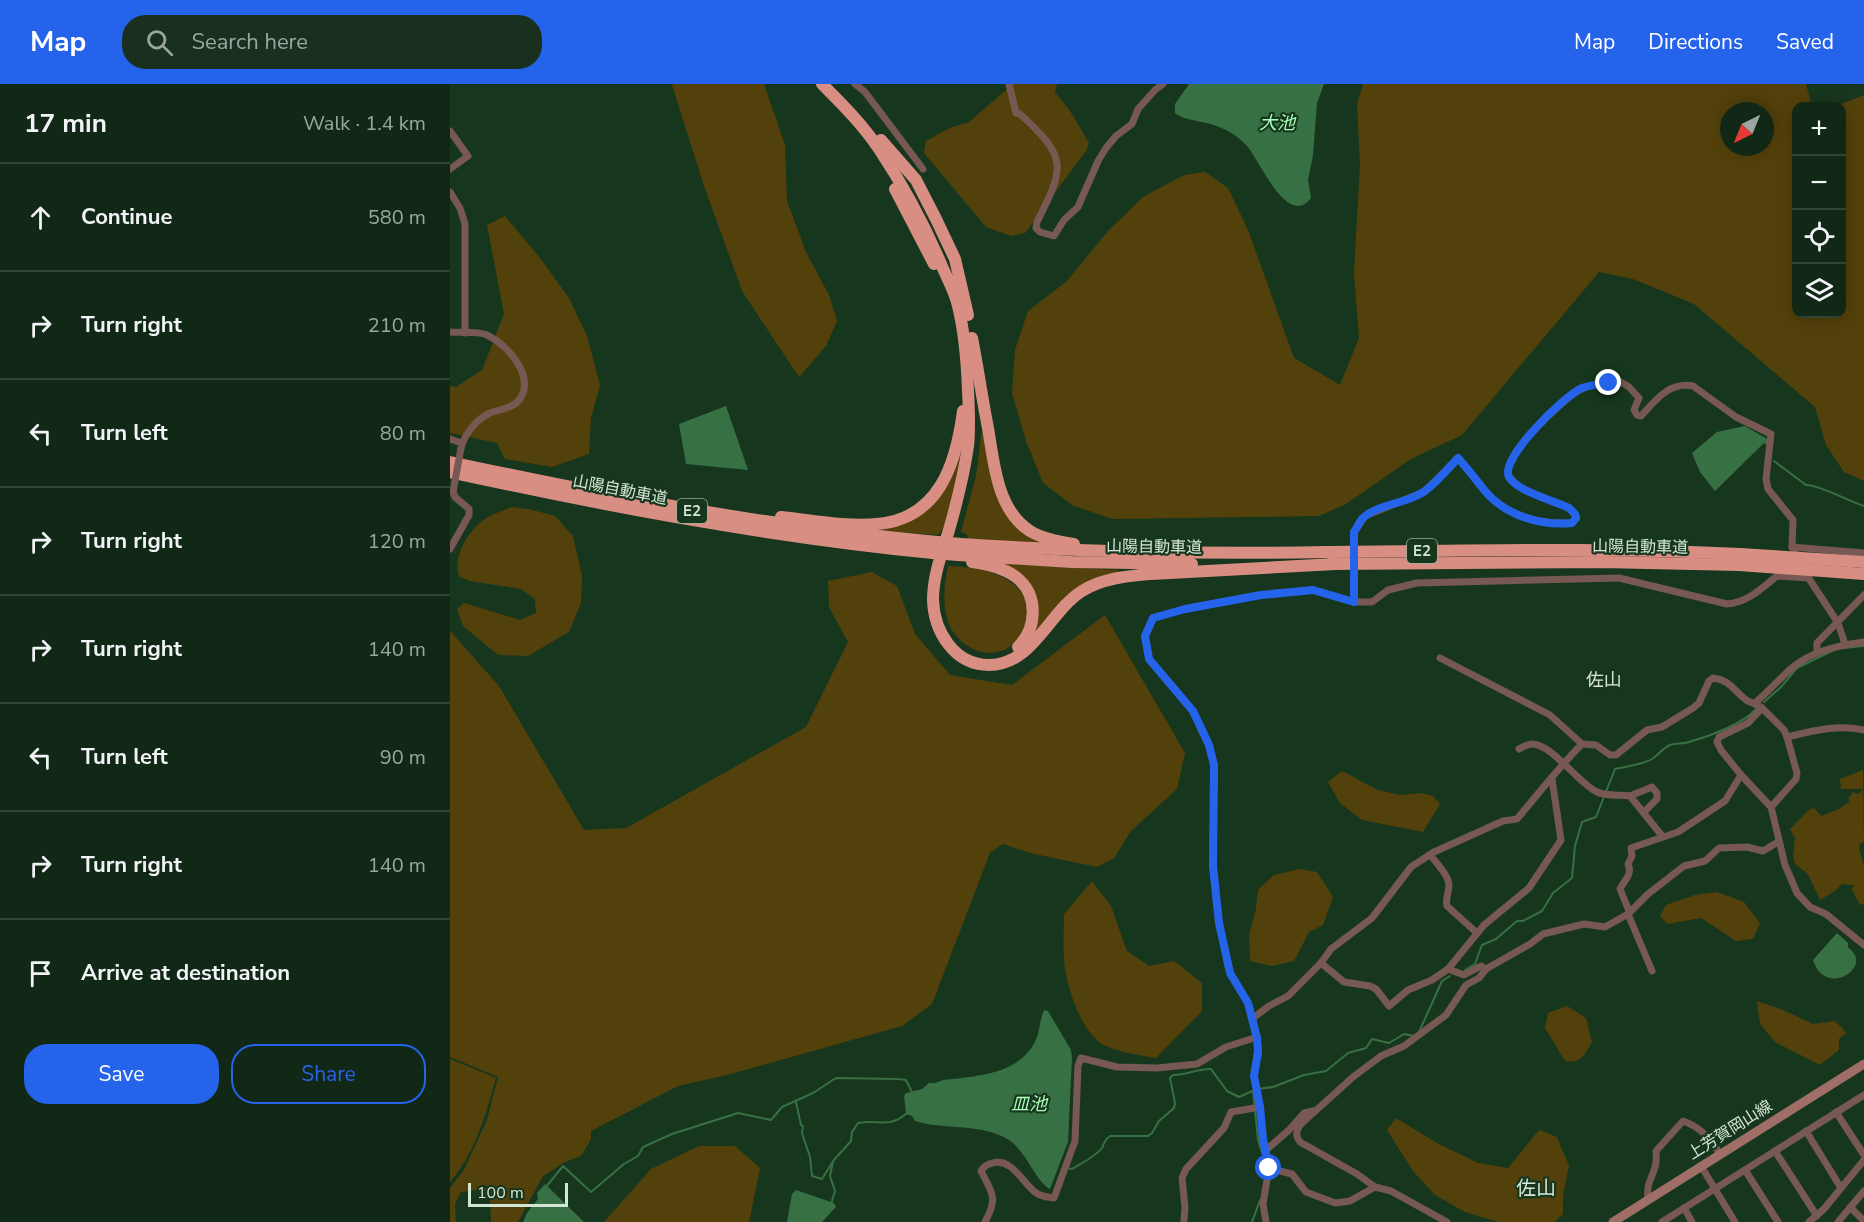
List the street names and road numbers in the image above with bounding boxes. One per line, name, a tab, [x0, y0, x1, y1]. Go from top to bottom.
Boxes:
street label: 山陽自動車道	[571, 470, 669, 510]
road number: E2	[677, 499, 707, 523]
street label: 山陽自動車道	[1106, 535, 1202, 559]
street label: 山陽自動車道	[1592, 535, 1688, 559]
road number: E2	[1407, 539, 1437, 563]
street label: 上芳賀岡山線	[1683, 1095, 1777, 1165]

